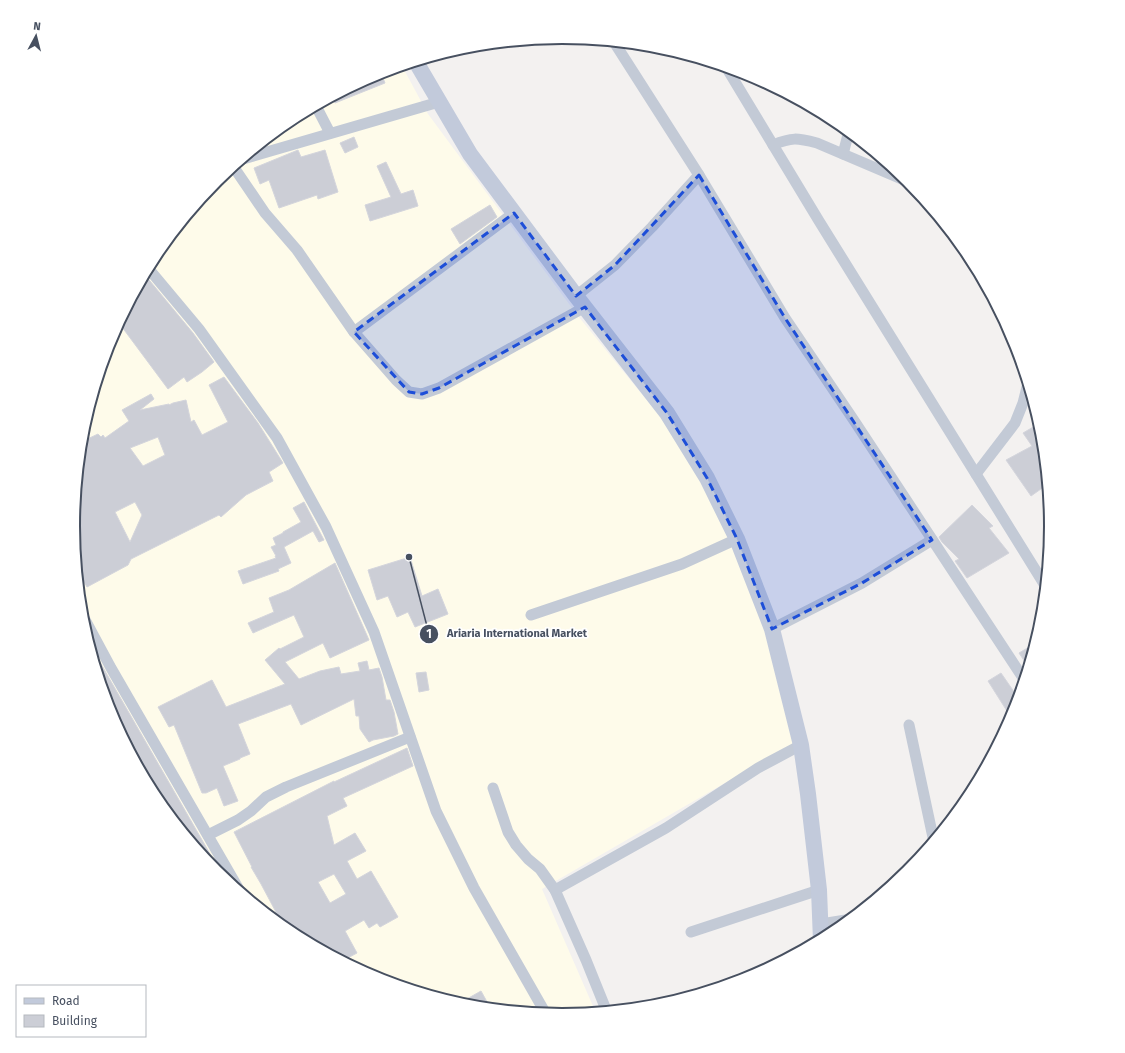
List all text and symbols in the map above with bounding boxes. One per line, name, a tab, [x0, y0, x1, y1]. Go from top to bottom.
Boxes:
north arrow	[16, 16, 56, 56]
text: N	[33, 20, 42, 33]
callout: Ariaria International Market	[419, 622, 595, 645]
text: 1	[426, 627, 432, 641]
text: Ariaria International Market	[446, 627, 588, 640]
legend	[16, 985, 146, 1037]
text: Road	[52, 994, 80, 1008]
text: Building	[52, 1014, 98, 1028]

